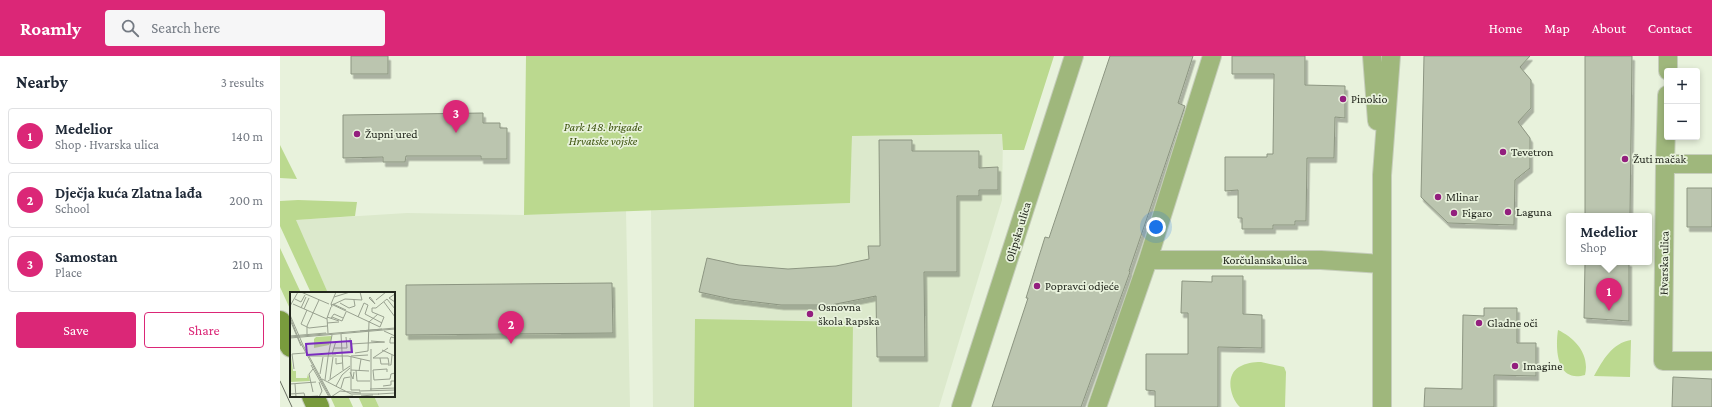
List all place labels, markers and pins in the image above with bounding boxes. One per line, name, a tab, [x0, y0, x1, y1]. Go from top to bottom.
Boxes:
place label: Pinokio	[1351, 92, 1387, 106]
marker: Pinokio	[1338, 94, 1348, 104]
pin: 3	[443, 100, 469, 133]
place label: Župni ured	[365, 127, 418, 141]
marker: Župni ured	[352, 129, 362, 139]
place label: Tevetron	[1511, 145, 1554, 159]
marker: Tevetron	[1498, 147, 1508, 157]
place label: Žuti mačak	[1633, 152, 1687, 166]
marker: Žuti mačak	[1620, 154, 1630, 164]
place label: Mlinar	[1446, 190, 1479, 204]
marker: Mlinar	[1433, 192, 1443, 202]
place label: Laguna	[1516, 205, 1552, 219]
place label: Figaro	[1462, 206, 1492, 220]
marker: Laguna	[1503, 207, 1513, 217]
marker: Figaro	[1449, 208, 1459, 218]
pin: 1	[1596, 278, 1622, 311]
place label: Popravci odjeće	[1045, 279, 1119, 293]
marker: Popravci odjeće	[1032, 281, 1042, 291]
place label: Osnovna škola Rapska	[818, 300, 880, 328]
marker: Osnovna škola Rapska	[805, 309, 815, 319]
pin: 2	[498, 311, 524, 344]
place label: Gladne oči	[1487, 316, 1538, 330]
marker: Gladne oči	[1474, 318, 1484, 328]
place label: Imagine	[1523, 359, 1563, 373]
marker: Imagine	[1510, 361, 1520, 371]

